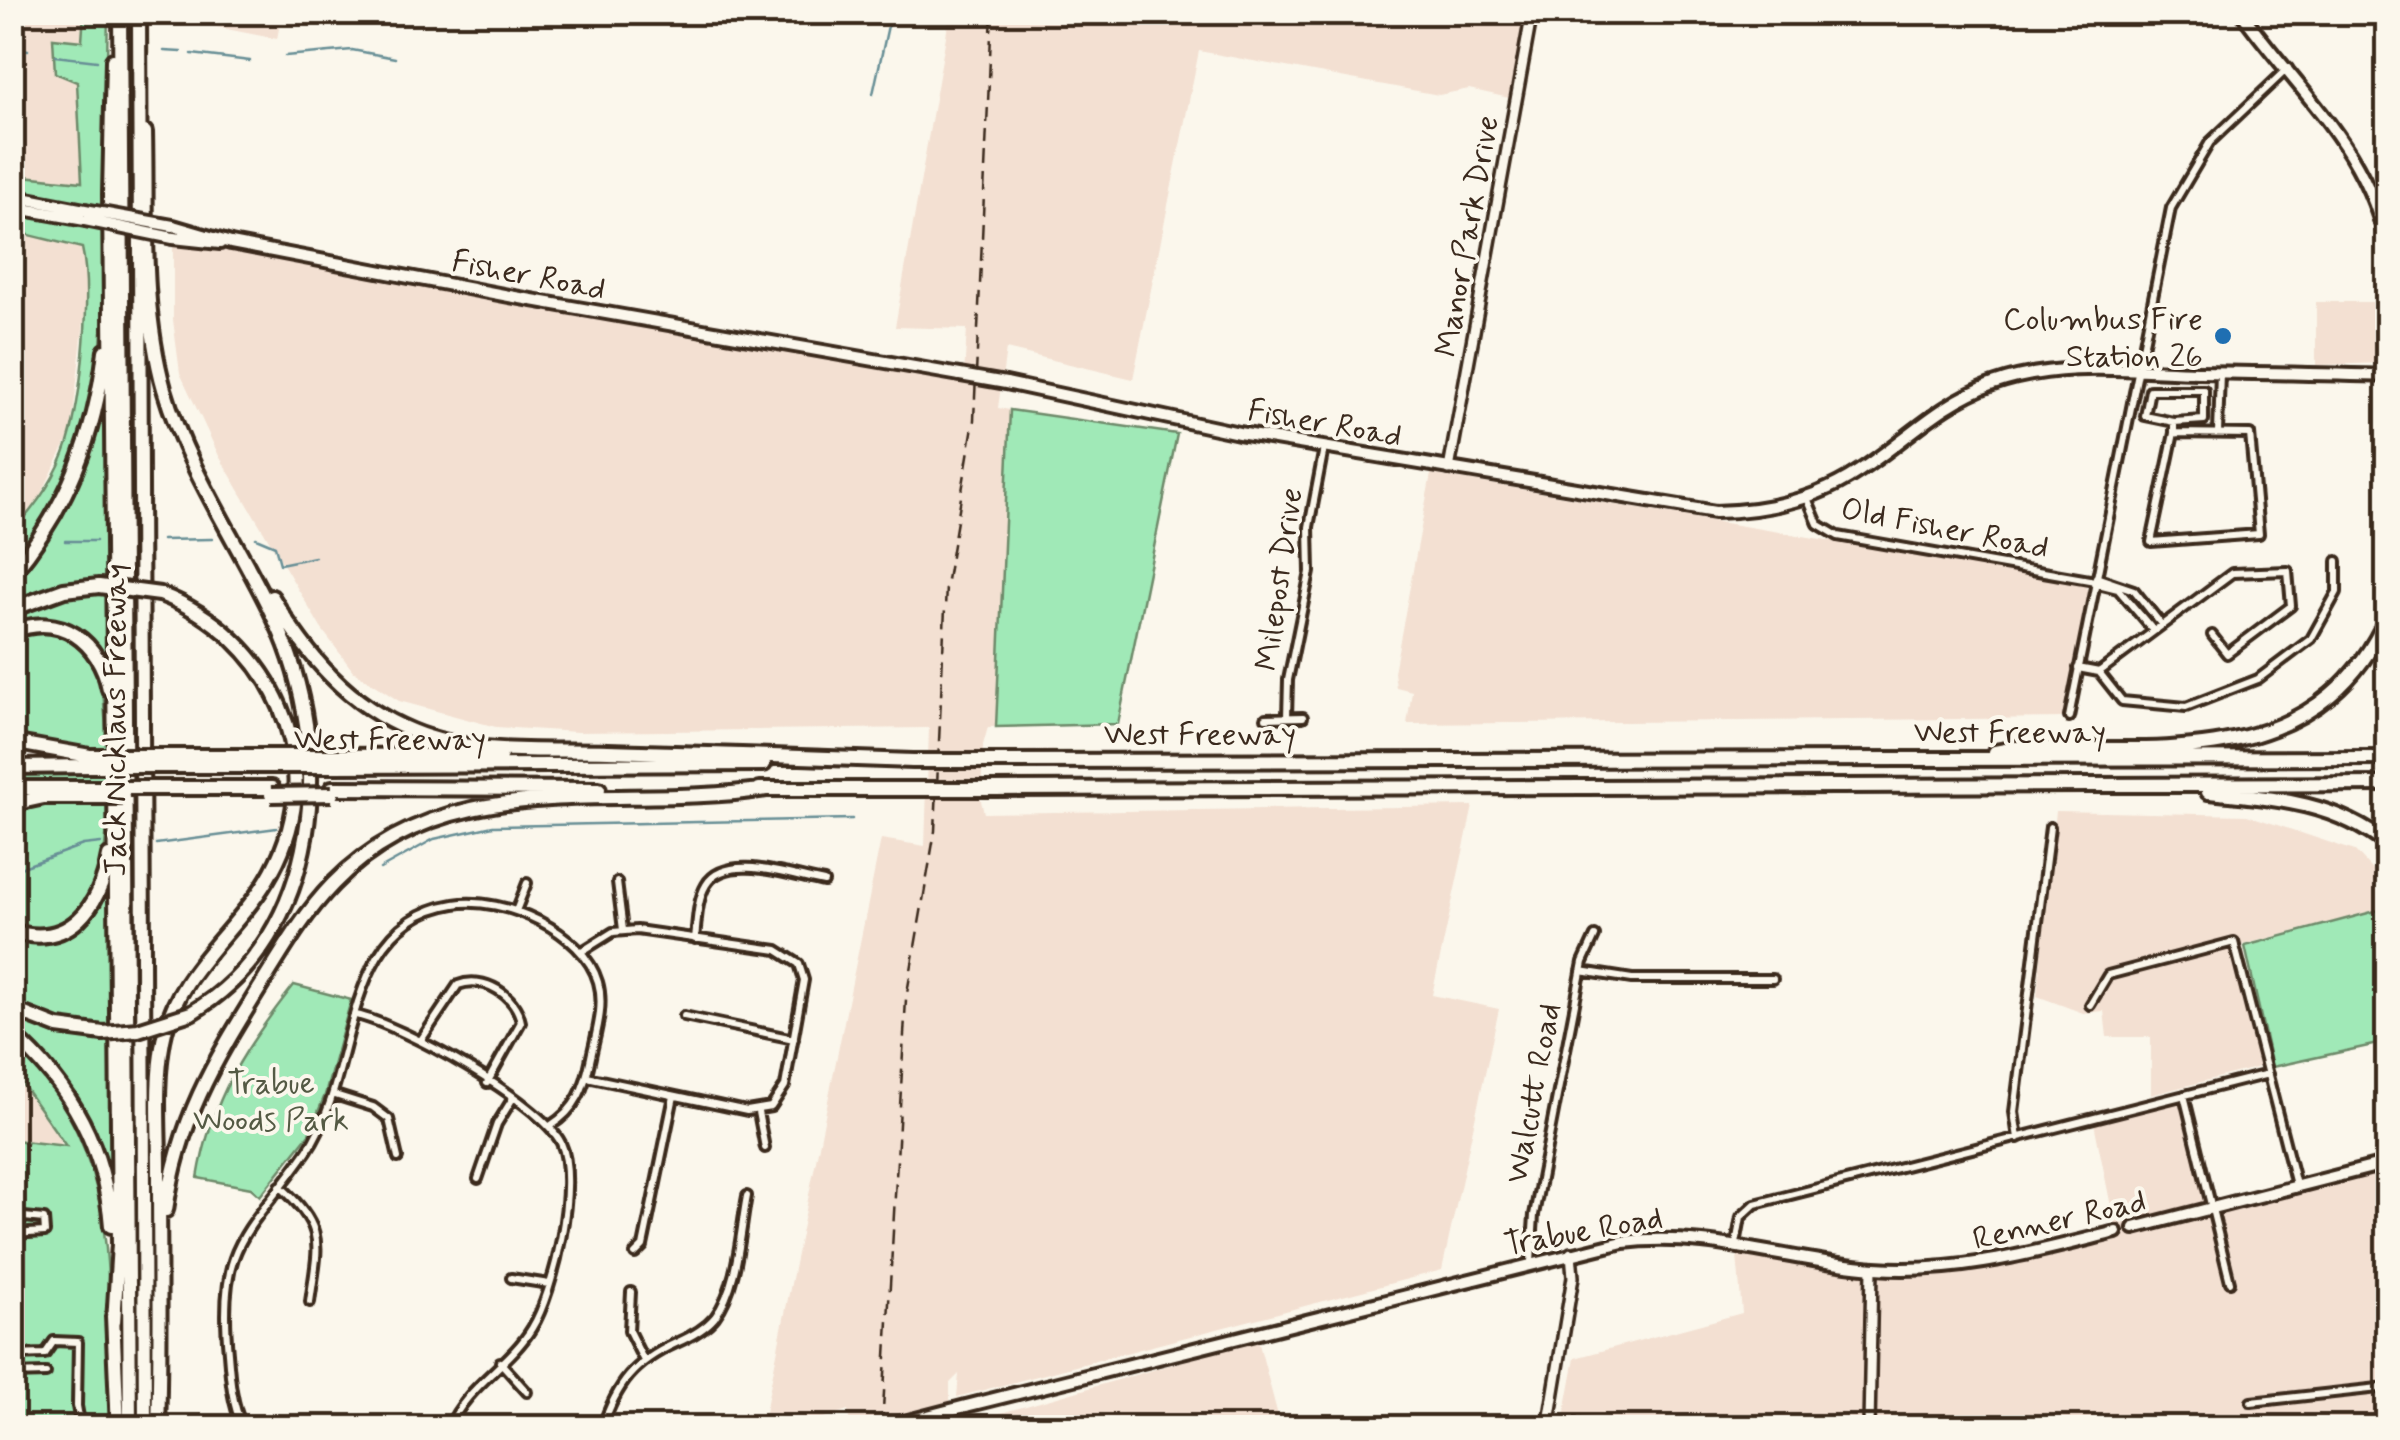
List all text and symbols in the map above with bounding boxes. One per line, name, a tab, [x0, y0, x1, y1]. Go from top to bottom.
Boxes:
street label: Manor Park Drive	[1426, 112, 1510, 360]
street label: Fisher Road	[448, 241, 609, 311]
place label: Columbus Fire Station 26	[2003, 299, 2203, 378]
marker: Columbus Fire Station 26	[2212, 325, 2234, 347]
street label: Fisher Road	[1244, 390, 1405, 458]
street label: Milepost Drive	[1246, 485, 1314, 674]
street label: Old Fisher Road	[1837, 488, 2052, 570]
street label: Jack Nicklaus Freeway	[95, 564, 137, 876]
street label: West Freeway	[1914, 712, 2106, 754]
street label: West Freeway	[1104, 714, 1296, 756]
street label: West Freeway	[294, 719, 486, 761]
street label: Walcutt Road	[1496, 1000, 1572, 1187]
park label: Trabue Woods Park	[193, 1063, 349, 1142]
street label: Renner Road	[1969, 1181, 2150, 1261]
street label: Trabue Road	[1501, 1197, 1666, 1267]

